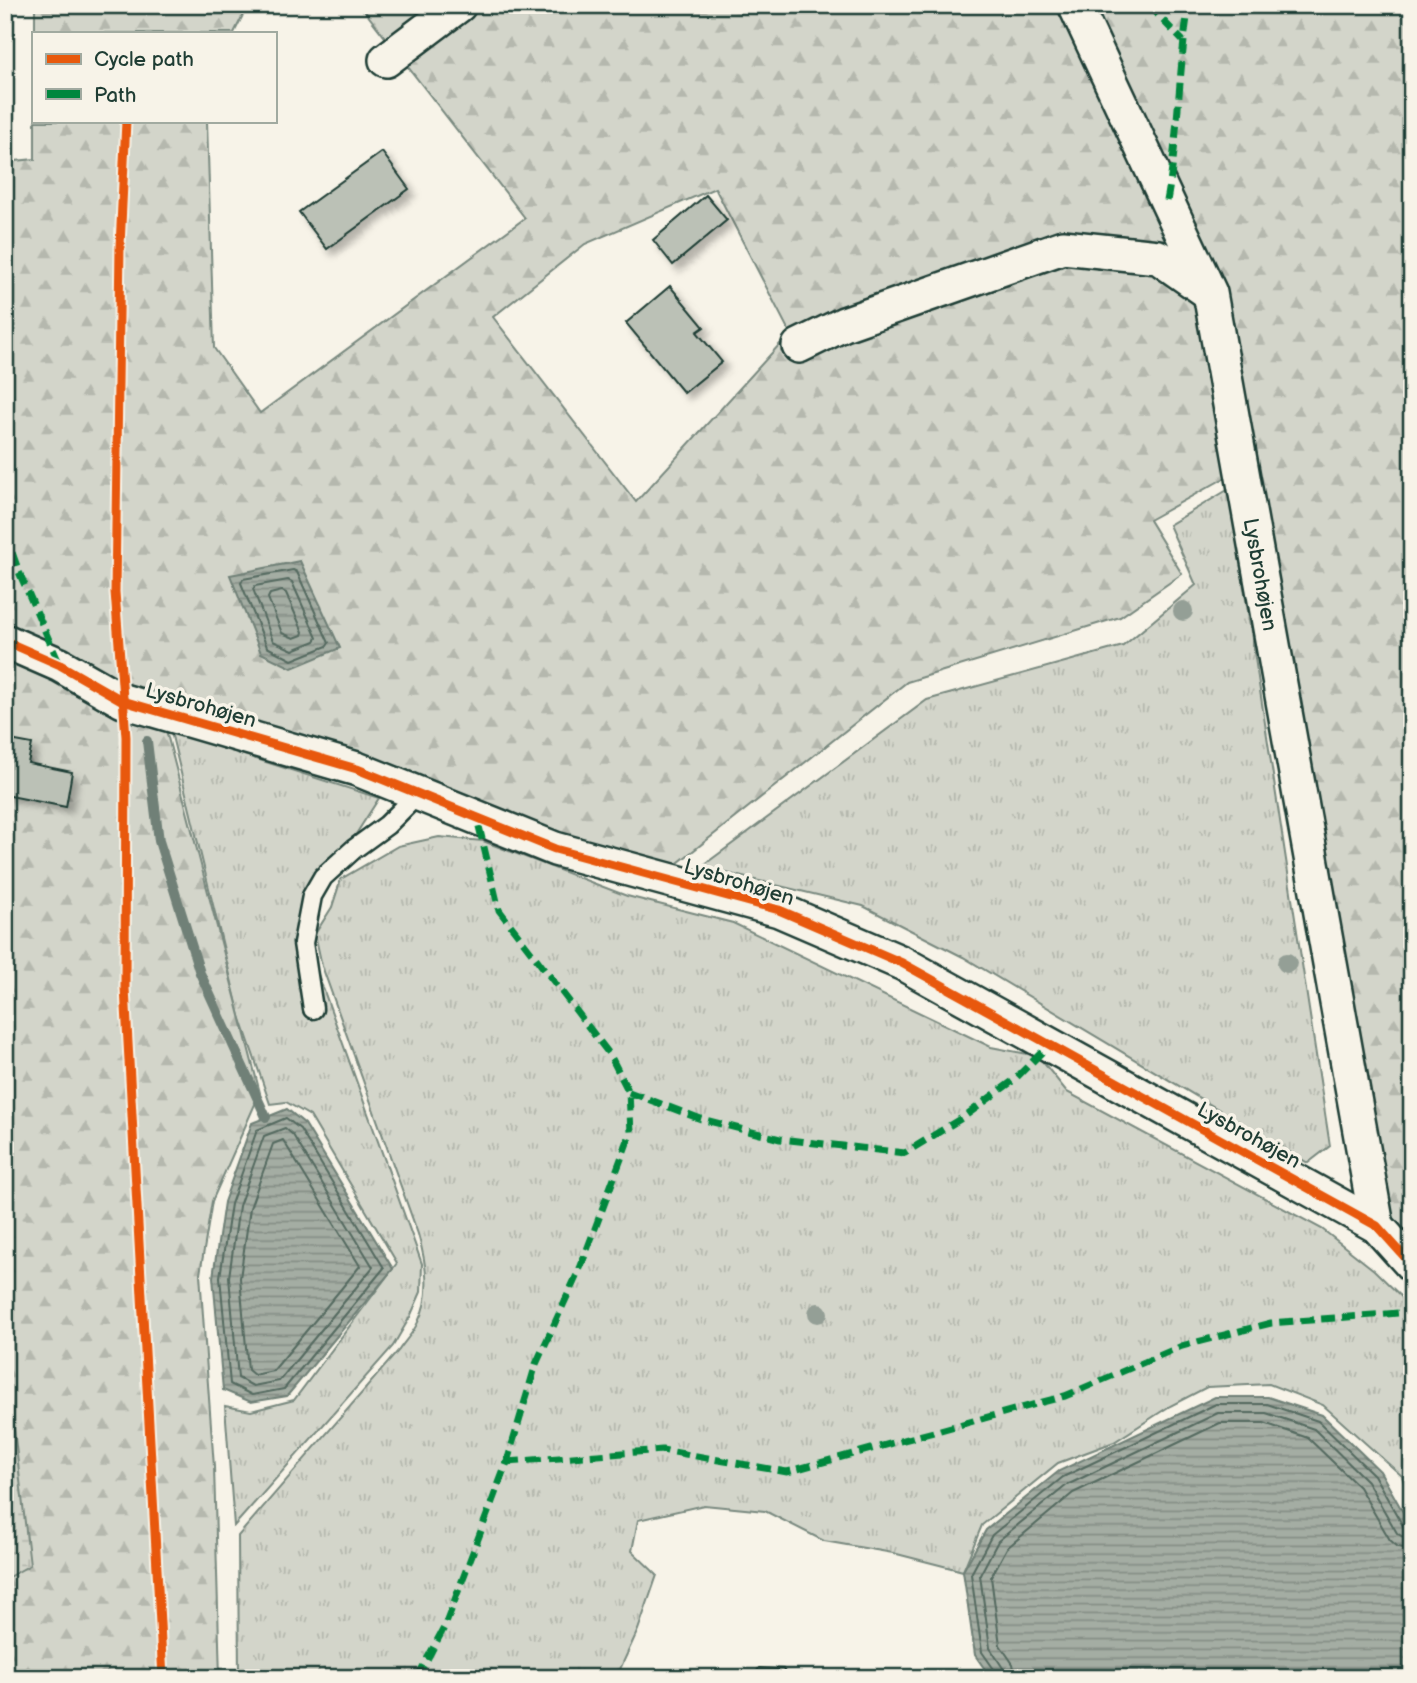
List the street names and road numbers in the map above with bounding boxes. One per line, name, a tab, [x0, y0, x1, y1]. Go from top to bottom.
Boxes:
street label: Lysbrohøjen	[1238, 516, 1282, 633]
street label: Lysbrohøjen	[143, 678, 259, 733]
street label: Lysbrohøjen	[681, 854, 797, 911]
street label: Lysbrohøjen	[1193, 1097, 1305, 1174]

